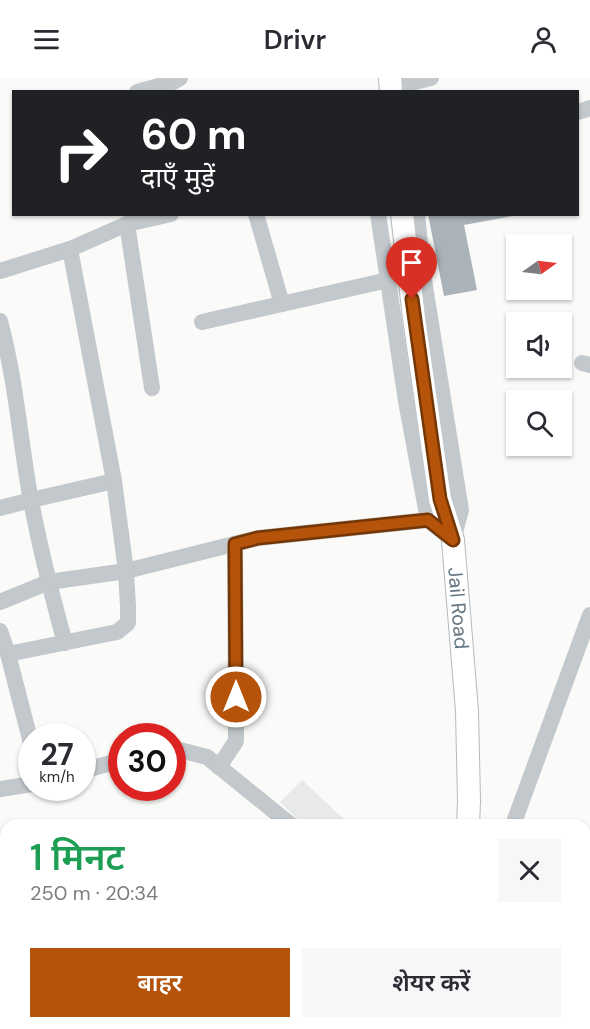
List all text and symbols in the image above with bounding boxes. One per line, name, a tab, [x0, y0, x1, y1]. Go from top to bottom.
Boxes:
text: Drivr	[264, 22, 326, 57]
icon: menu	[30, 23, 63, 56]
icon: person	[527, 23, 560, 56]
text: 60 m	[141, 107, 247, 162]
icon: right	[42, 114, 120, 192]
text: दाएँ मुड़ें	[141, 160, 215, 195]
north arrow	[506, 234, 572, 300]
map controls	[506, 234, 572, 456]
pin	[386, 237, 437, 299]
icon: arrive	[395, 246, 428, 279]
button: sound	[506, 312, 572, 378]
button: search	[506, 390, 572, 456]
street label: Jail Road	[442, 566, 475, 650]
position arrow	[204, 665, 268, 729]
speed limit sign: 30	[108, 723, 186, 801]
text: 27	[40, 735, 74, 774]
text: km/h	[39, 767, 75, 787]
text: 1 मिनट	[30, 834, 124, 881]
button: close	[498, 839, 561, 902]
text: 250 m · 20:34	[30, 880, 158, 906]
button: बाहर	[30, 948, 290, 1017]
button: शेयर करें	[302, 948, 561, 1017]

